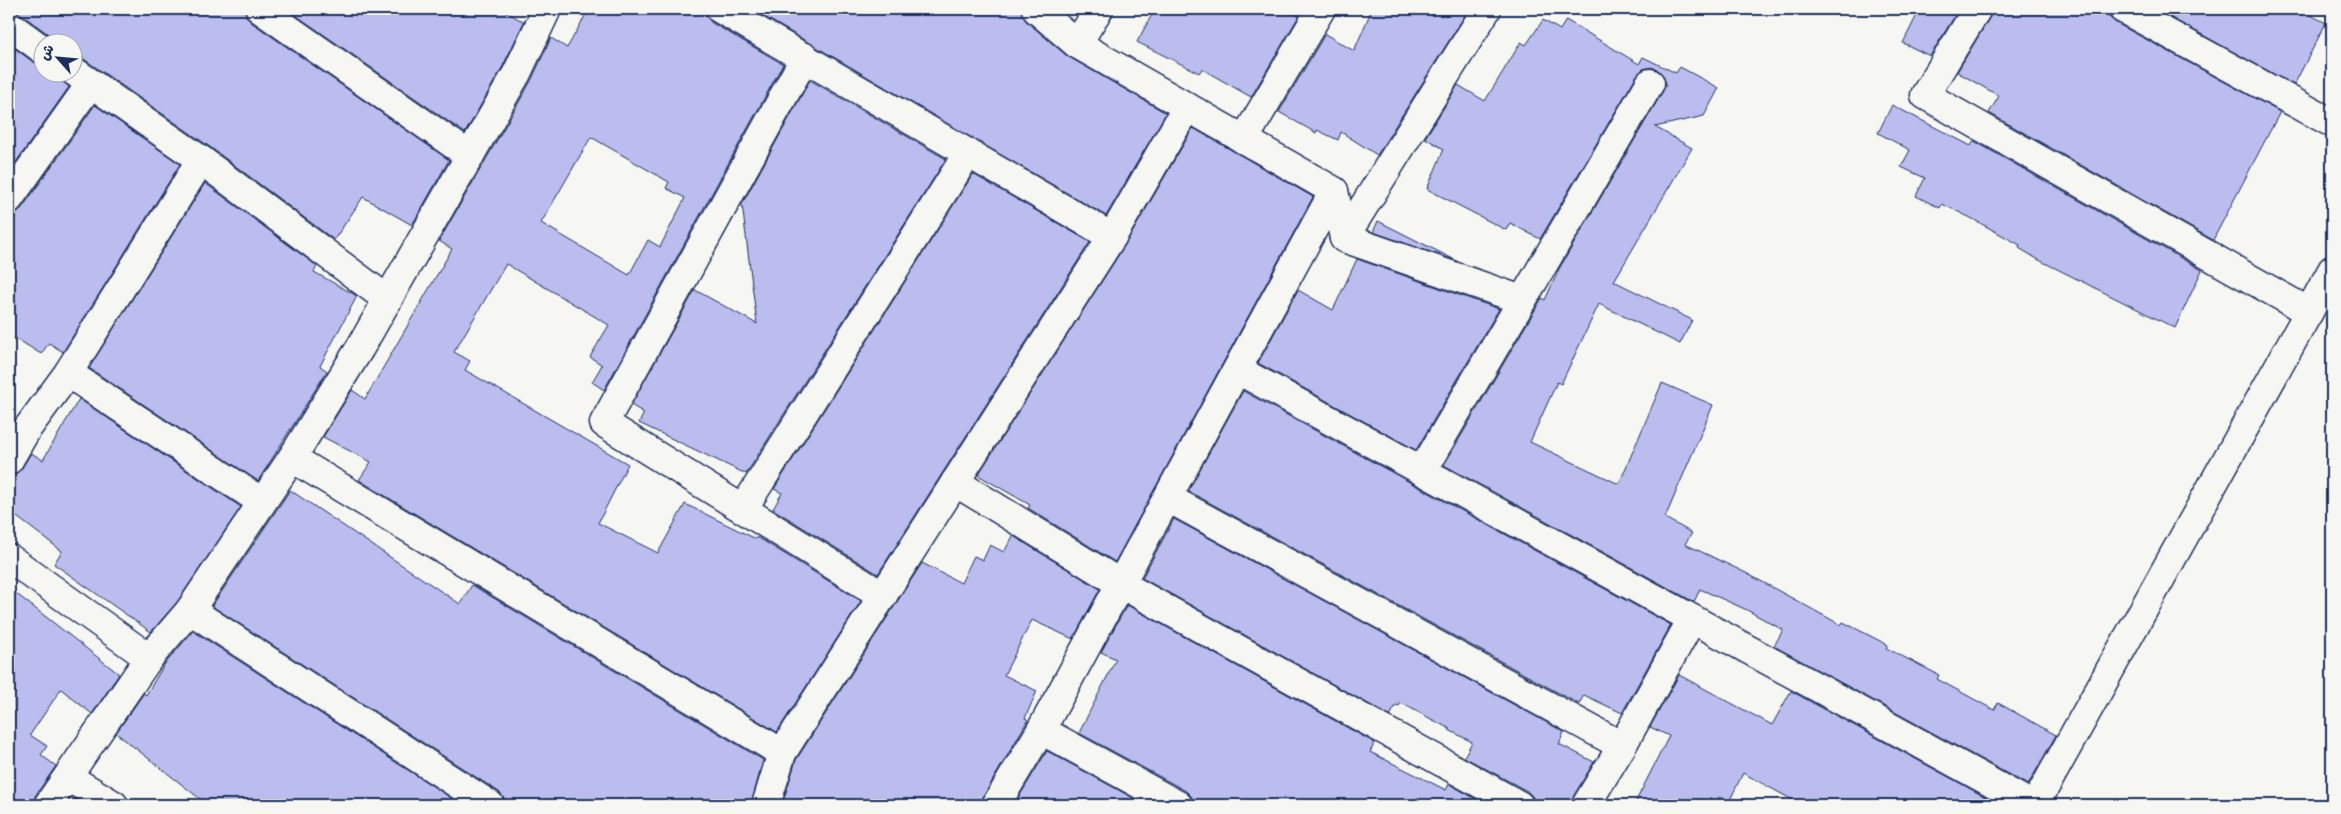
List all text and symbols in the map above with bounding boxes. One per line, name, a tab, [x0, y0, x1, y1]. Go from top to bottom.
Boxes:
north arrow	[32, 32, 82, 82]
text: ش	[35, 41, 60, 64]

